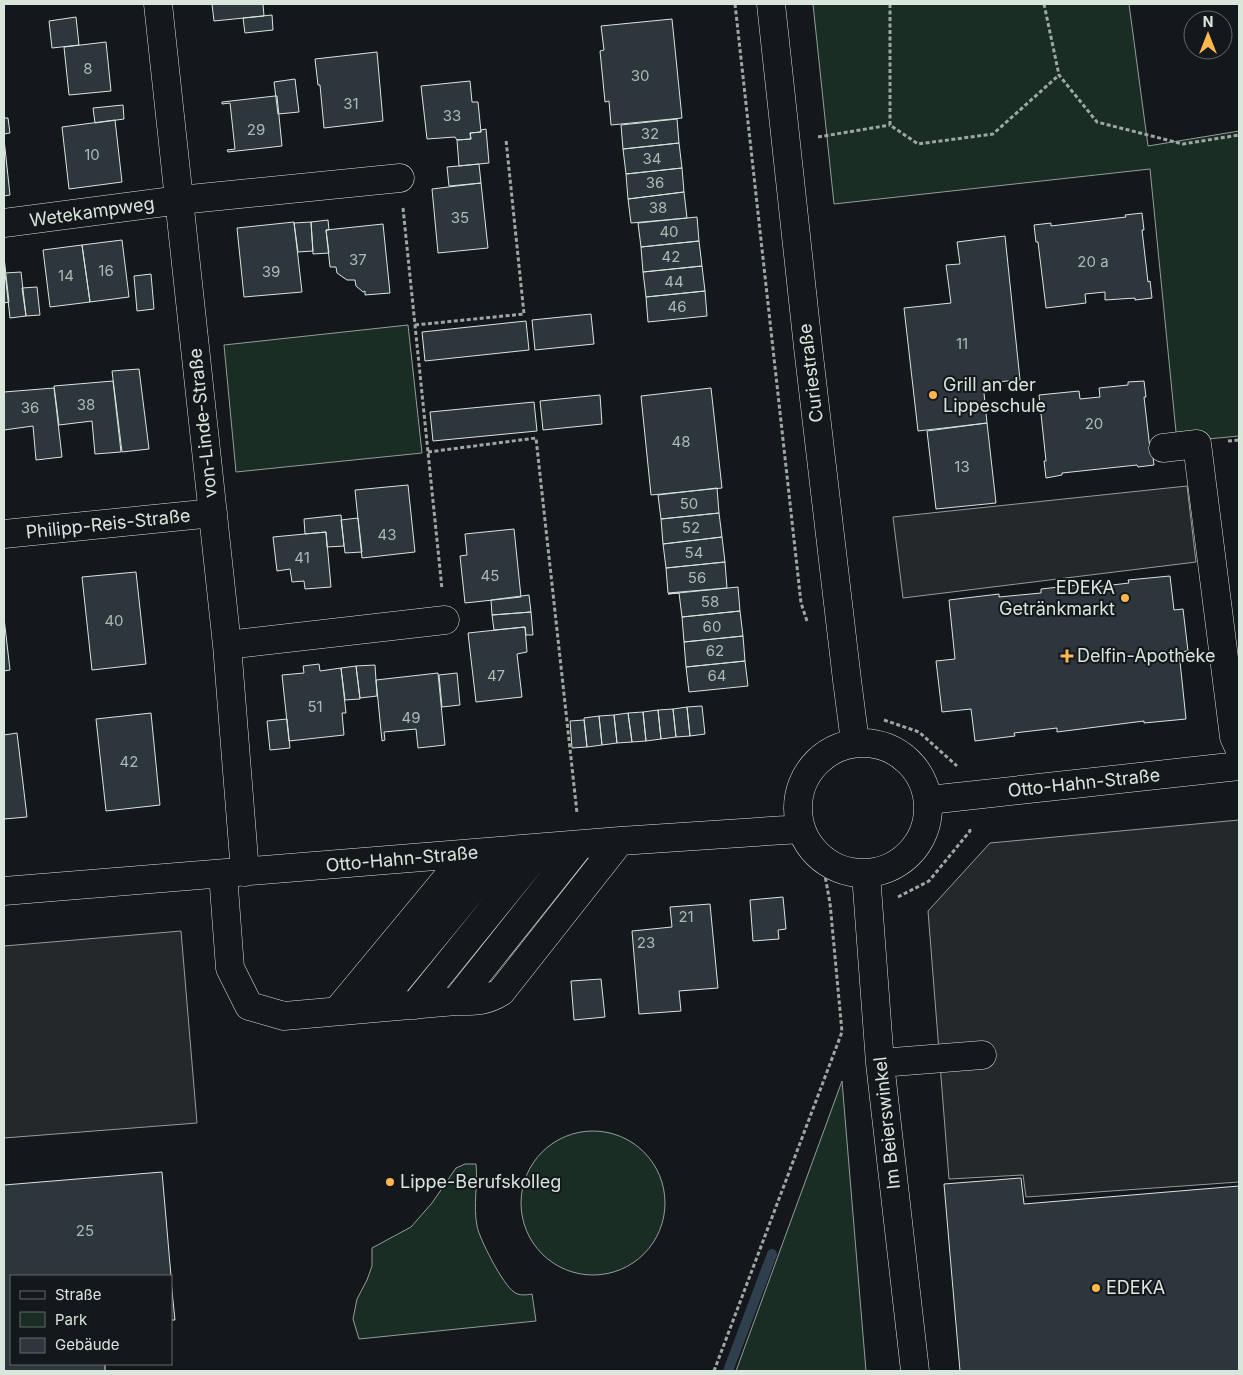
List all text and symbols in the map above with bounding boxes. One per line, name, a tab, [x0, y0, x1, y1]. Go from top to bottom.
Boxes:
north arrow	[1183, 10, 1233, 60]
text: N	[1203, 13, 1213, 30]
house number: 8	[83, 59, 93, 78]
house number: 30	[631, 66, 649, 85]
house number: 31	[343, 94, 359, 113]
house number: 33	[443, 106, 461, 125]
house number: 29	[247, 120, 265, 139]
house number: 32	[641, 124, 659, 143]
house number: 10	[84, 145, 100, 164]
house number: 34	[643, 149, 661, 168]
house number: 36	[646, 173, 664, 192]
street label: Wetekampweg	[28, 192, 156, 231]
house number: 38	[649, 198, 667, 217]
house number: 35	[451, 208, 469, 227]
house number: 40	[659, 222, 679, 241]
house number: 42	[662, 247, 680, 266]
house number: 37	[349, 250, 367, 269]
house number: 20 a	[1077, 252, 1109, 271]
house number: 16	[98, 261, 114, 280]
house number: 39	[262, 262, 280, 281]
house number: 14	[58, 266, 74, 285]
house number: 44	[664, 272, 684, 291]
house number: 46	[668, 297, 687, 316]
street label: Curiestraße	[794, 322, 827, 424]
house number: 11	[956, 334, 968, 353]
street label: von-Linde-Straße	[184, 347, 221, 499]
place label: Grill an der Lippeschule	[943, 374, 1046, 416]
marker: Grill an der Lippeschule	[927, 389, 939, 401]
house number: 38	[77, 395, 95, 414]
house number: 36	[21, 398, 39, 417]
house number: 20	[1085, 414, 1103, 433]
house number: 48	[672, 432, 690, 451]
house number: 13	[954, 457, 970, 476]
house number: 50	[680, 494, 698, 513]
street label: Philipp-Reis-Straße	[25, 504, 191, 543]
house number: 52	[682, 518, 700, 537]
house number: 43	[378, 525, 396, 544]
house number: 54	[685, 543, 703, 562]
house number: 41	[294, 548, 310, 567]
house number: 45	[481, 566, 499, 585]
house number: 56	[688, 568, 706, 587]
place label: EDEKA Getränkmarkt	[999, 577, 1115, 619]
house number: 58	[701, 592, 719, 611]
marker: EDEKA Getränkmarkt	[1119, 592, 1131, 604]
house number: 40	[104, 611, 124, 630]
house number: 60	[703, 617, 721, 636]
house number: 62	[706, 641, 724, 660]
place label: Delfin-Apotheke	[1077, 645, 1215, 666]
marker: Delfin-Apotheke	[1061, 650, 1073, 662]
house number: 47	[487, 666, 505, 685]
house number: 64	[708, 666, 727, 685]
house number: 51	[307, 697, 323, 716]
house number: 49	[402, 708, 421, 727]
house number: 42	[120, 752, 138, 771]
street label: Otto-Hahn-Straße	[1007, 764, 1161, 801]
street label: Otto-Hahn-Straße	[325, 841, 479, 876]
house number: 21	[678, 907, 694, 926]
house number: 23	[637, 933, 655, 952]
street label: Im Beierswinkel	[869, 1056, 904, 1190]
place label: Lippe-Berufskolleg	[400, 1171, 561, 1192]
marker: Lippe-Berufskolleg	[384, 1176, 396, 1188]
house number: 25	[76, 1221, 94, 1240]
legend	[10, 1275, 172, 1365]
place label: EDEKA	[1106, 1277, 1165, 1298]
marker: EDEKA	[1090, 1282, 1102, 1294]
text: Straße	[55, 1285, 102, 1304]
text: Park	[55, 1310, 88, 1329]
text: Gebäude	[55, 1335, 120, 1354]

